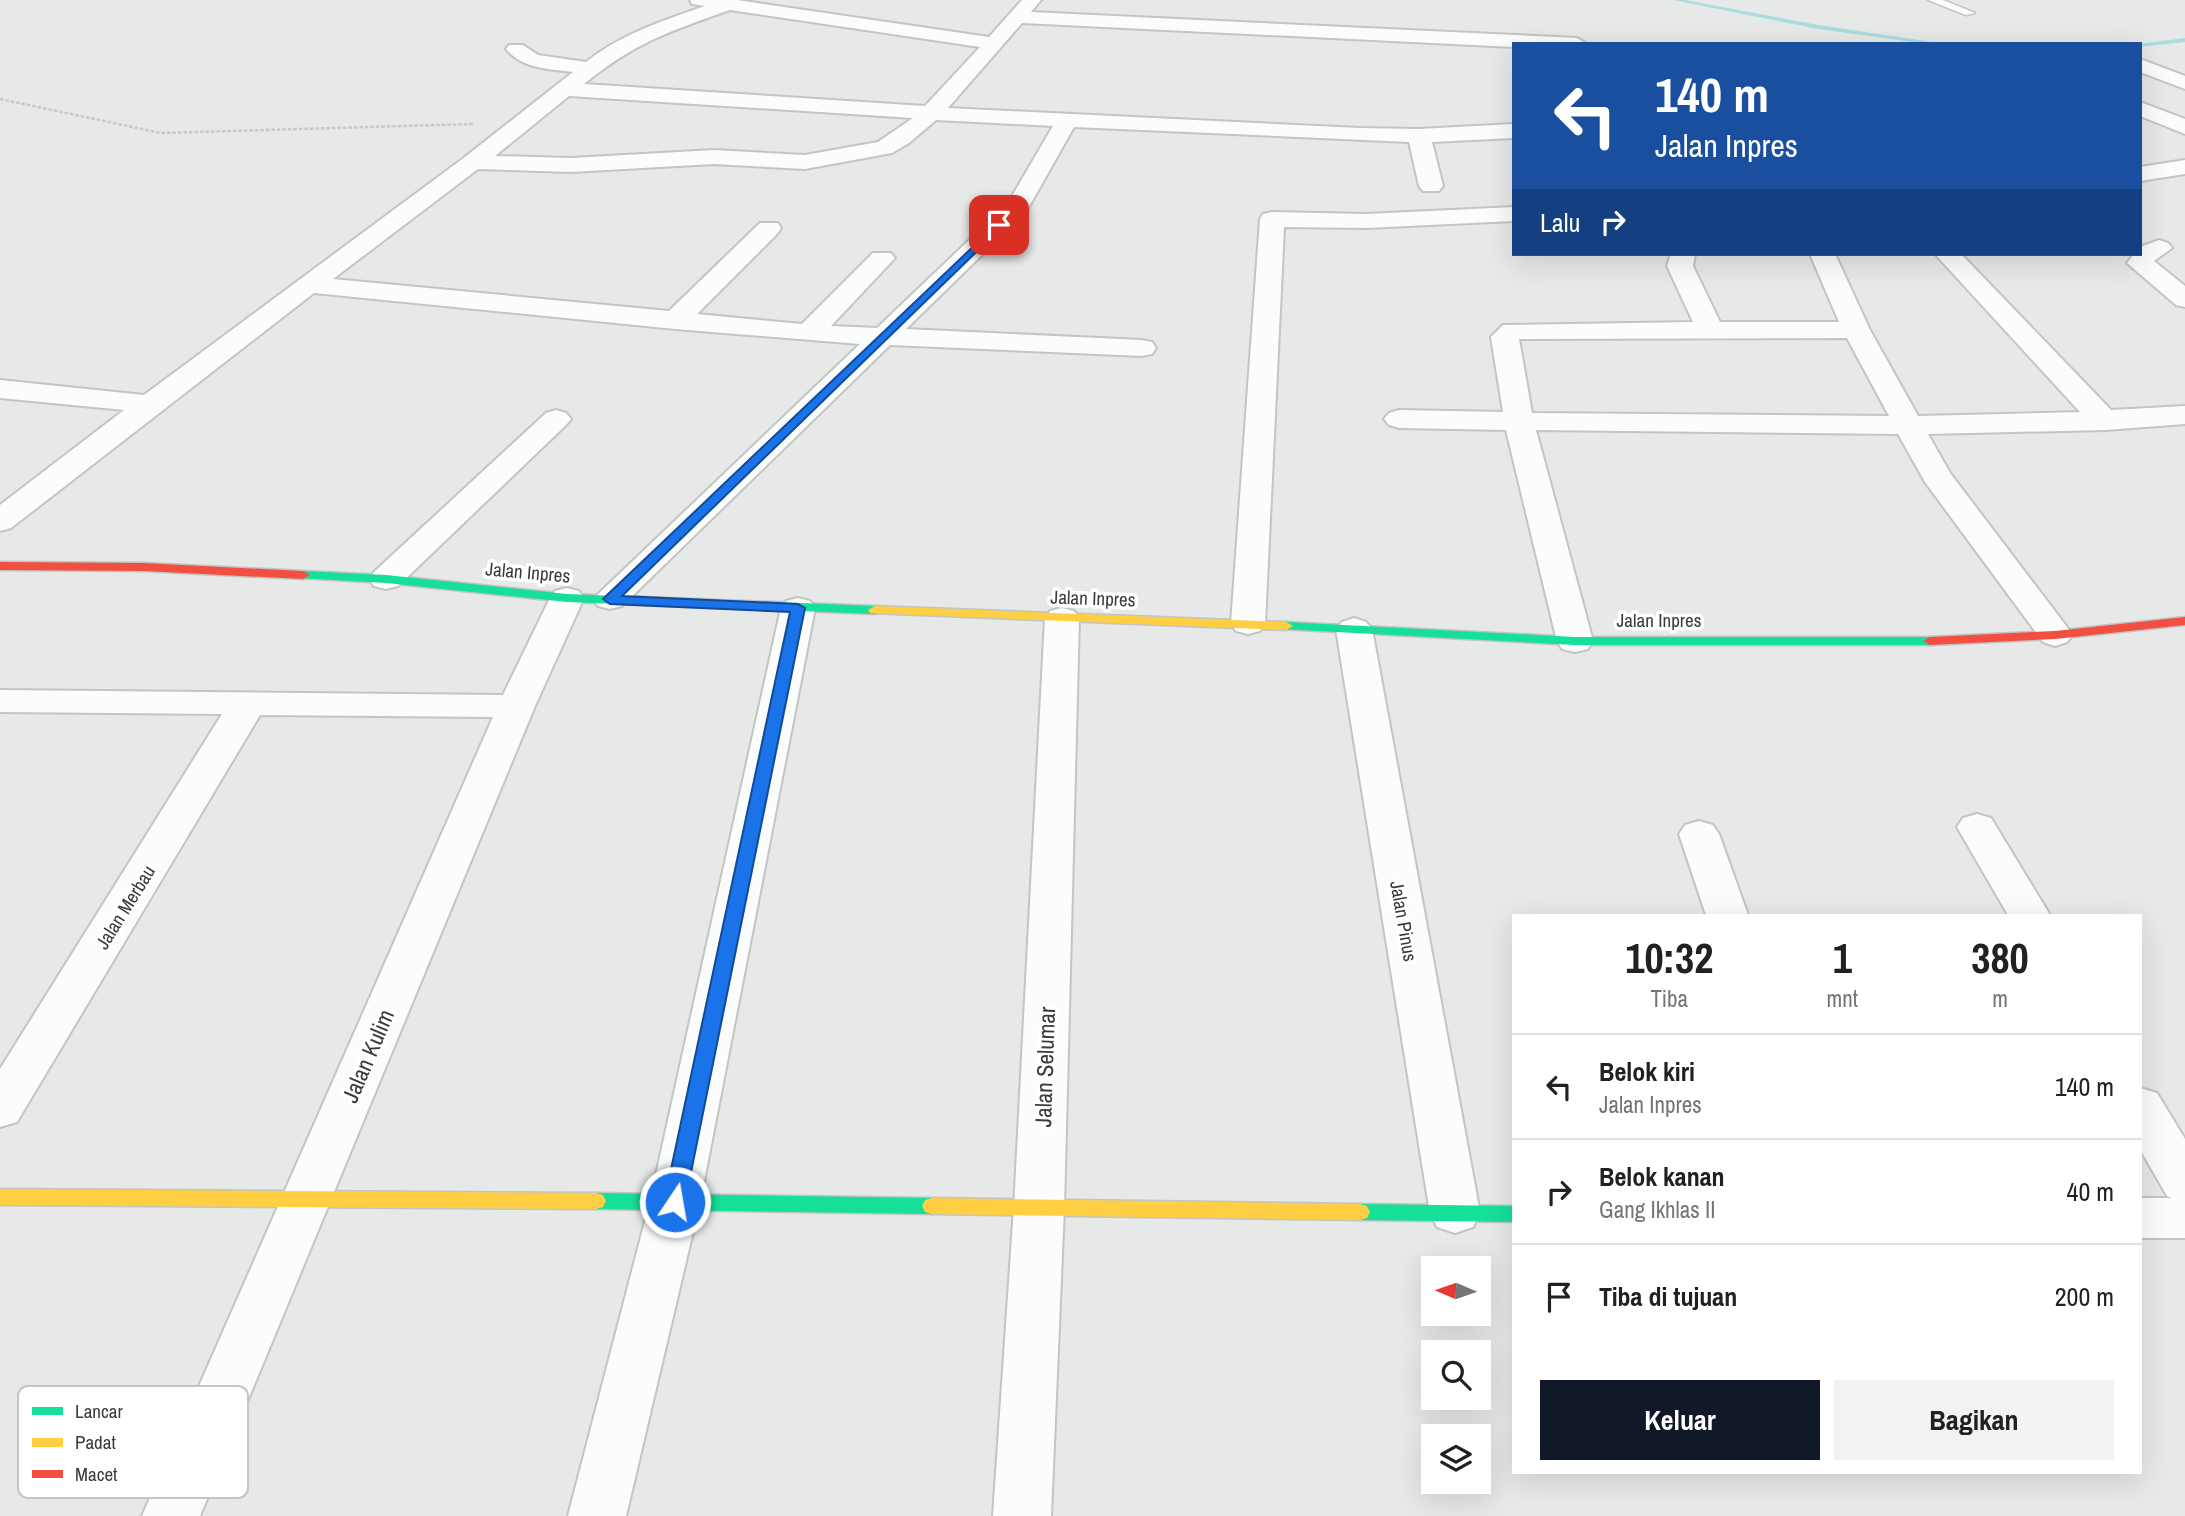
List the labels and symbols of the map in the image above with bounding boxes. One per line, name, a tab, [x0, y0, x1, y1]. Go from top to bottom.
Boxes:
pin	[969, 195, 1029, 255]
street label: Jalan Inpres	[485, 555, 572, 589]
street label: Jalan Inpres	[1050, 584, 1136, 612]
street label: Jalan Inpres	[1617, 607, 1702, 633]
street label: Jalan Merbau	[89, 860, 161, 954]
street label: Jalan Pinus	[1384, 879, 1424, 964]
street label: Jalan Kulim	[334, 1004, 401, 1107]
street label: Jalan Selumar	[1027, 1005, 1062, 1128]
position arrow	[638, 1165, 712, 1239]
north arrow	[1421, 1256, 1491, 1326]
legend	[18, 1386, 248, 1498]
text: Lancar	[75, 1398, 123, 1424]
text: Padat	[75, 1429, 116, 1455]
text: Macet	[75, 1461, 118, 1487]

